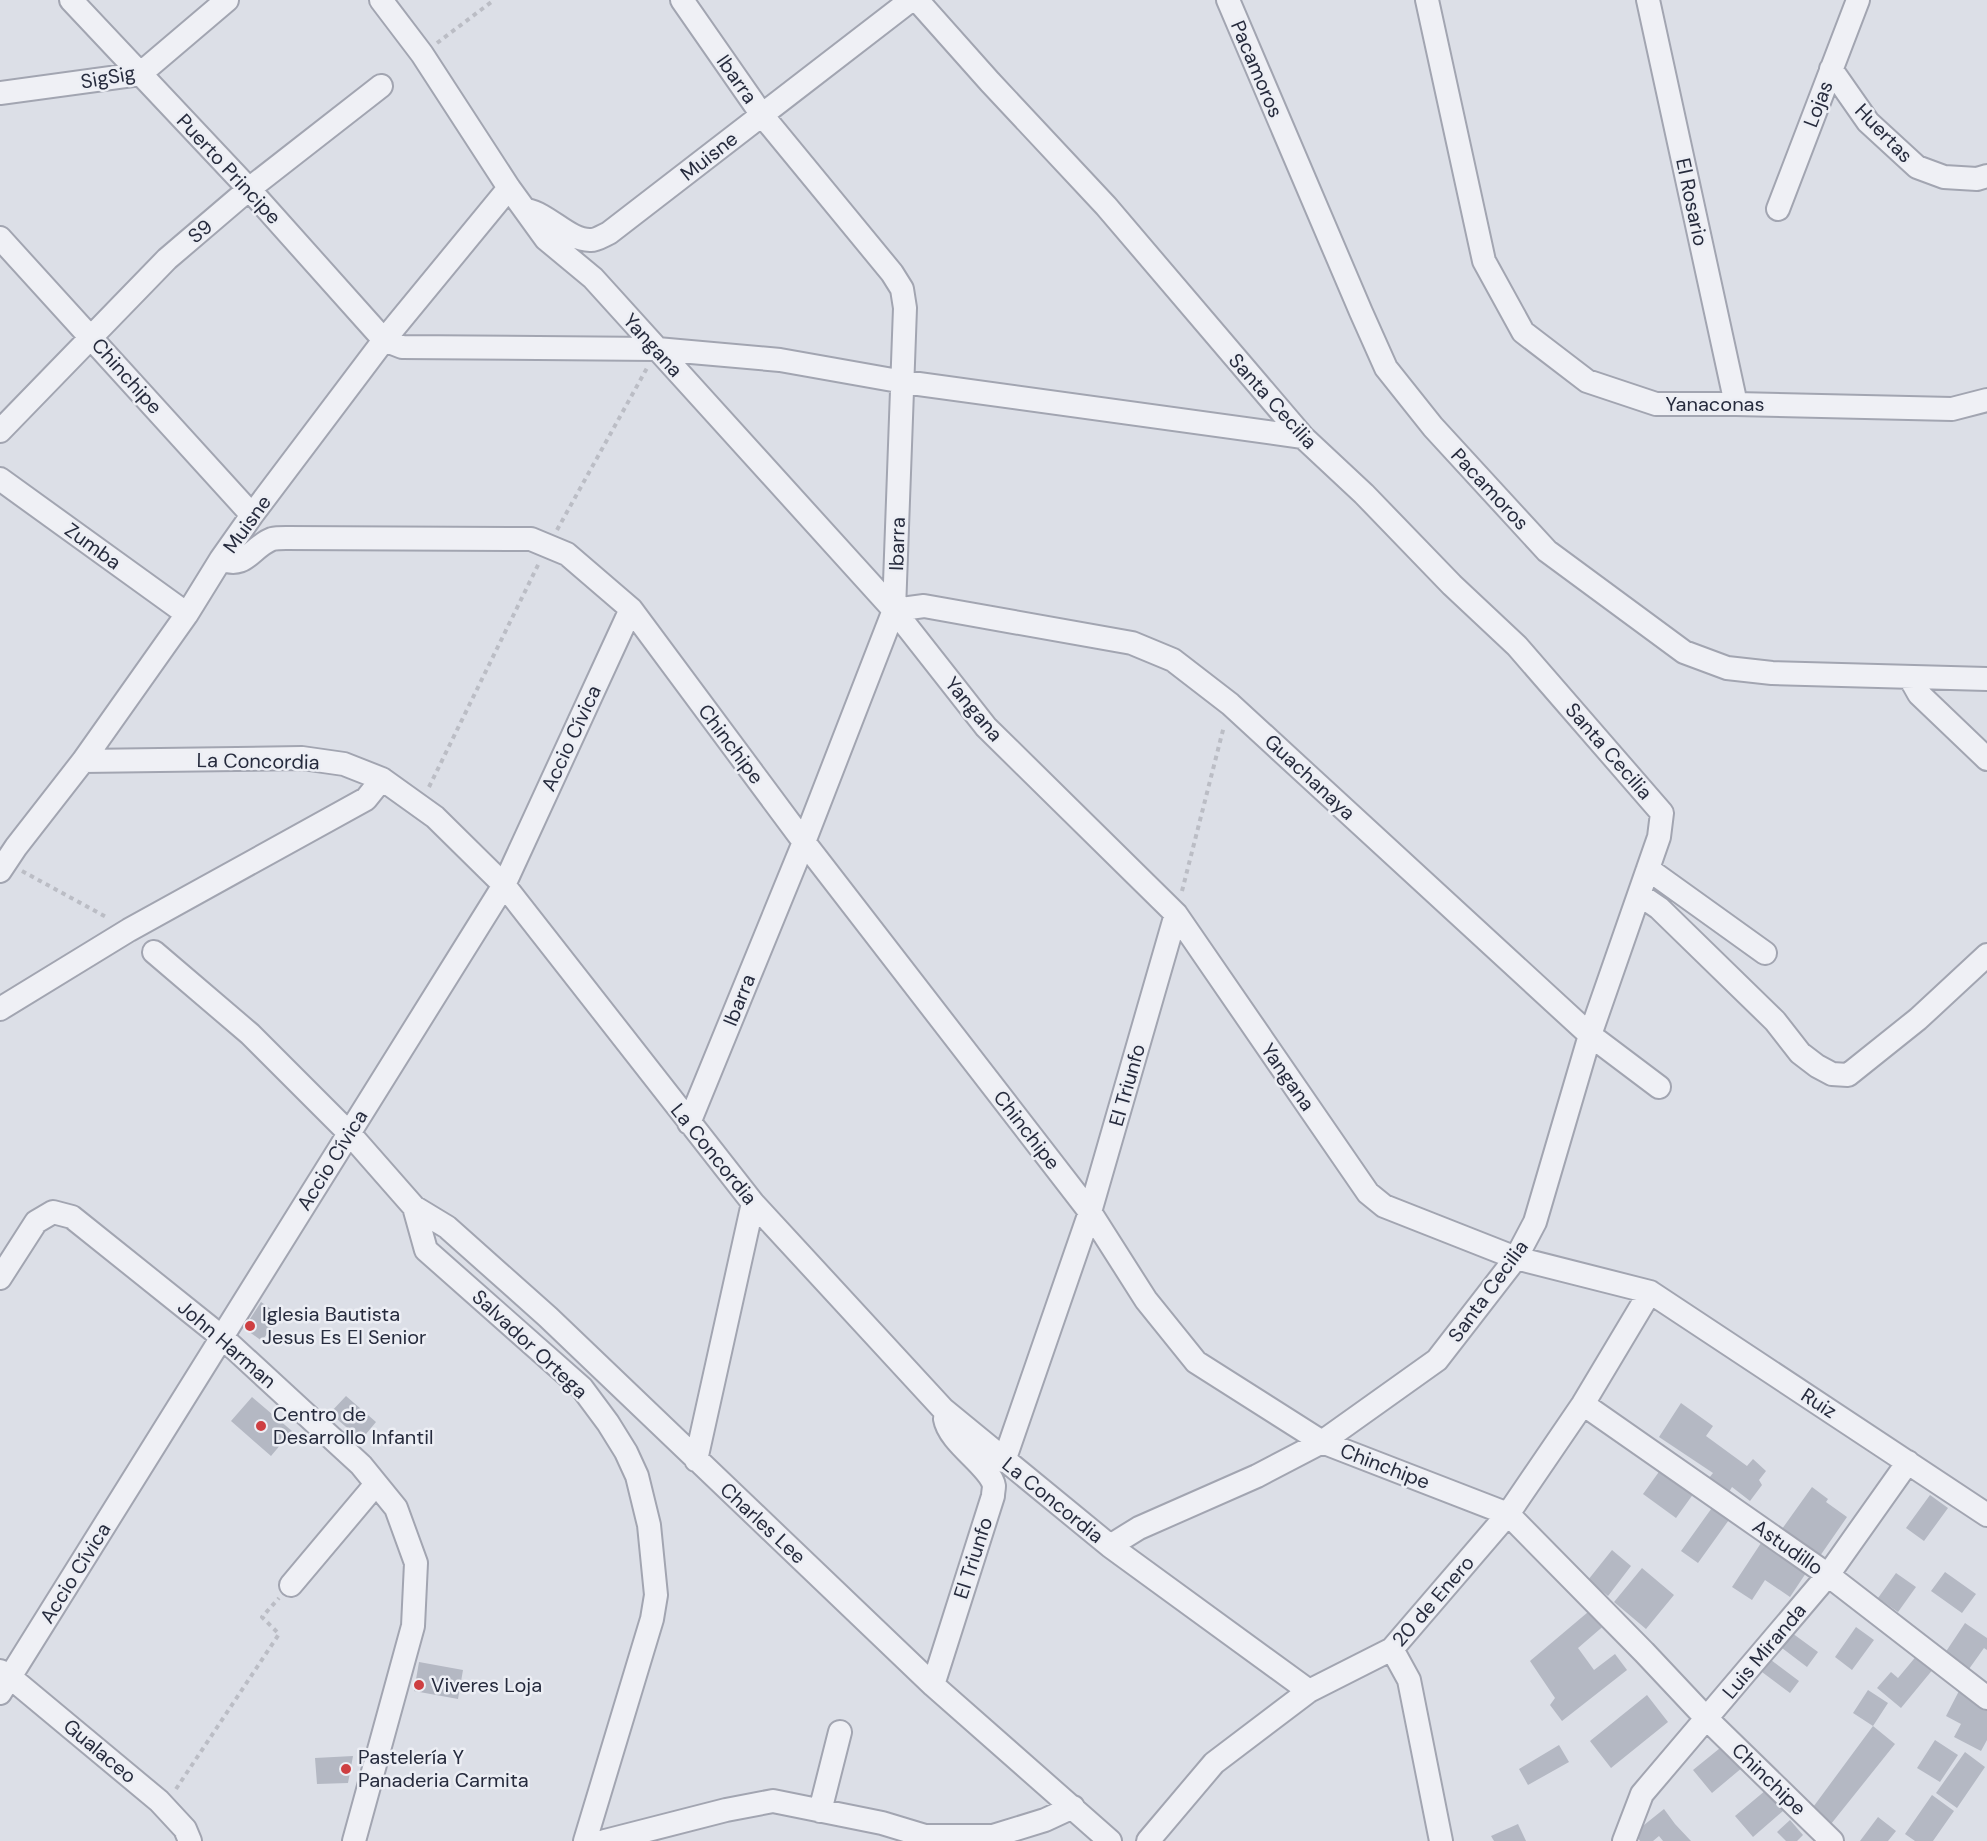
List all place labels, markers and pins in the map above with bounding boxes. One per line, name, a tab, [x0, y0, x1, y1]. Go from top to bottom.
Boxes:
place label: Iglesia Bautista Jesus Es El Senior	[262, 1301, 426, 1350]
marker: Iglesia Bautista Jesus Es El Senior	[243, 1319, 257, 1333]
place label: Centro de Desarrollo Infantil	[273, 1401, 433, 1450]
marker: Centro de Desarrollo Infantil	[254, 1419, 268, 1433]
place label: Viveres Loja	[431, 1672, 542, 1698]
marker: Viveres Loja	[412, 1678, 426, 1692]
place label: Pastelería Y Panaderia Carmita	[358, 1744, 529, 1793]
marker: Pastelería Y Panaderia Carmita	[339, 1762, 353, 1776]

